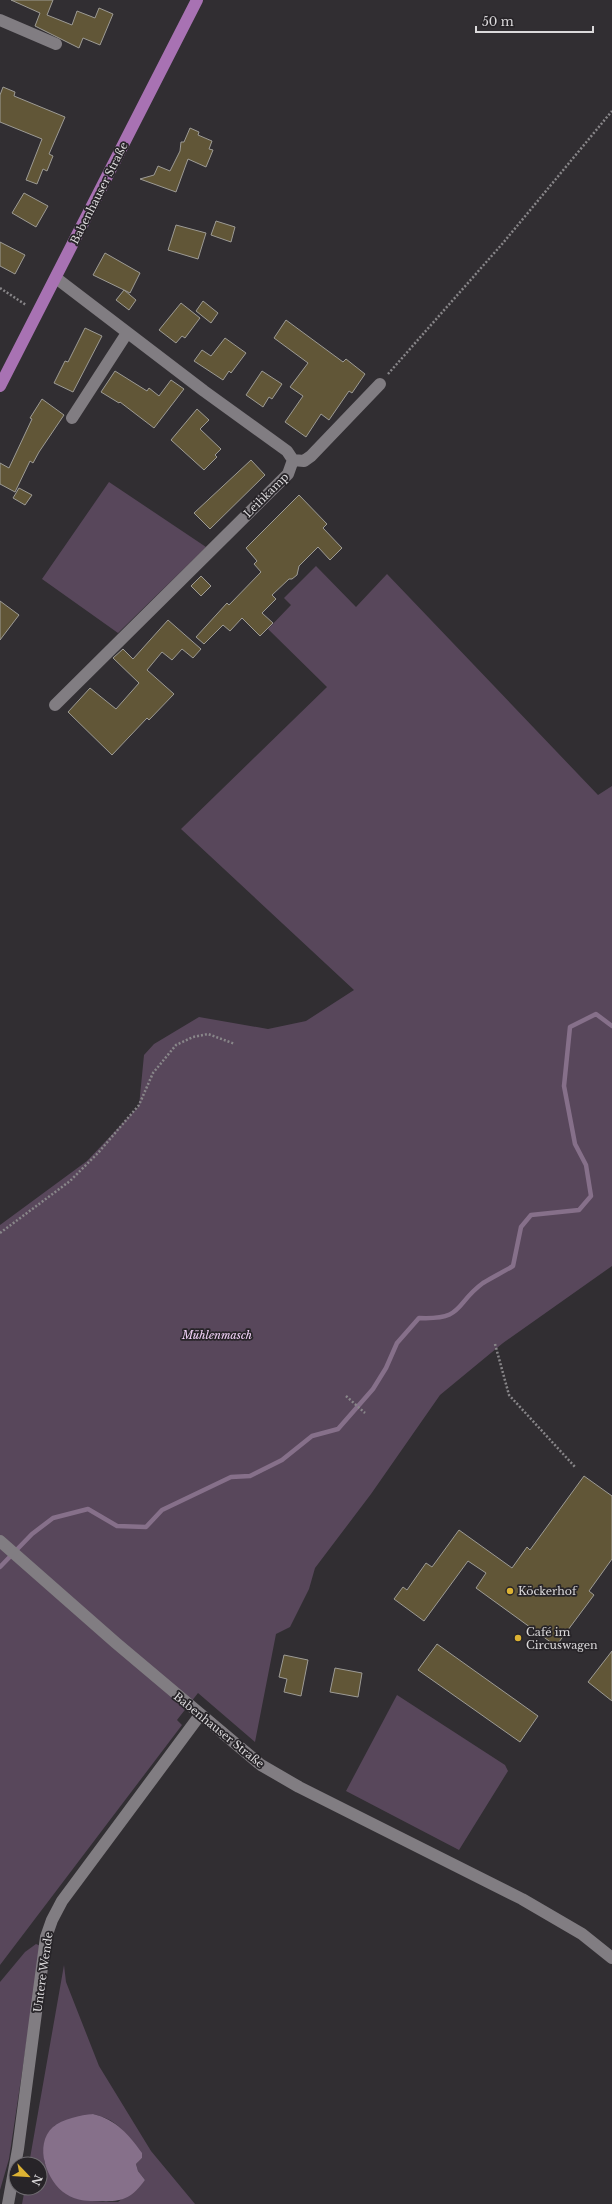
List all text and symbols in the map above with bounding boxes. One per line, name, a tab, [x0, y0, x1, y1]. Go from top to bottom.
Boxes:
scale bar	[476, 8, 593, 34]
text: 50 m	[482, 14, 514, 29]
street label: Babenhauser Straße	[67, 140, 131, 246]
street label: Leihkamp	[241, 470, 291, 520]
park label: Mühlenmasch	[181, 1328, 252, 1342]
place label: Köckerhof	[518, 1584, 578, 1598]
marker: Köckerhof	[505, 1586, 515, 1596]
place label: Café im Circuswagen	[526, 1625, 598, 1652]
marker: Café im Circuswagen	[513, 1633, 523, 1643]
street label: Babenhauser Straße	[171, 1689, 267, 1771]
street label: Untere Wende	[30, 1931, 56, 2013]
north arrow	[8, 2156, 48, 2196]
text: N	[28, 2173, 46, 2188]

